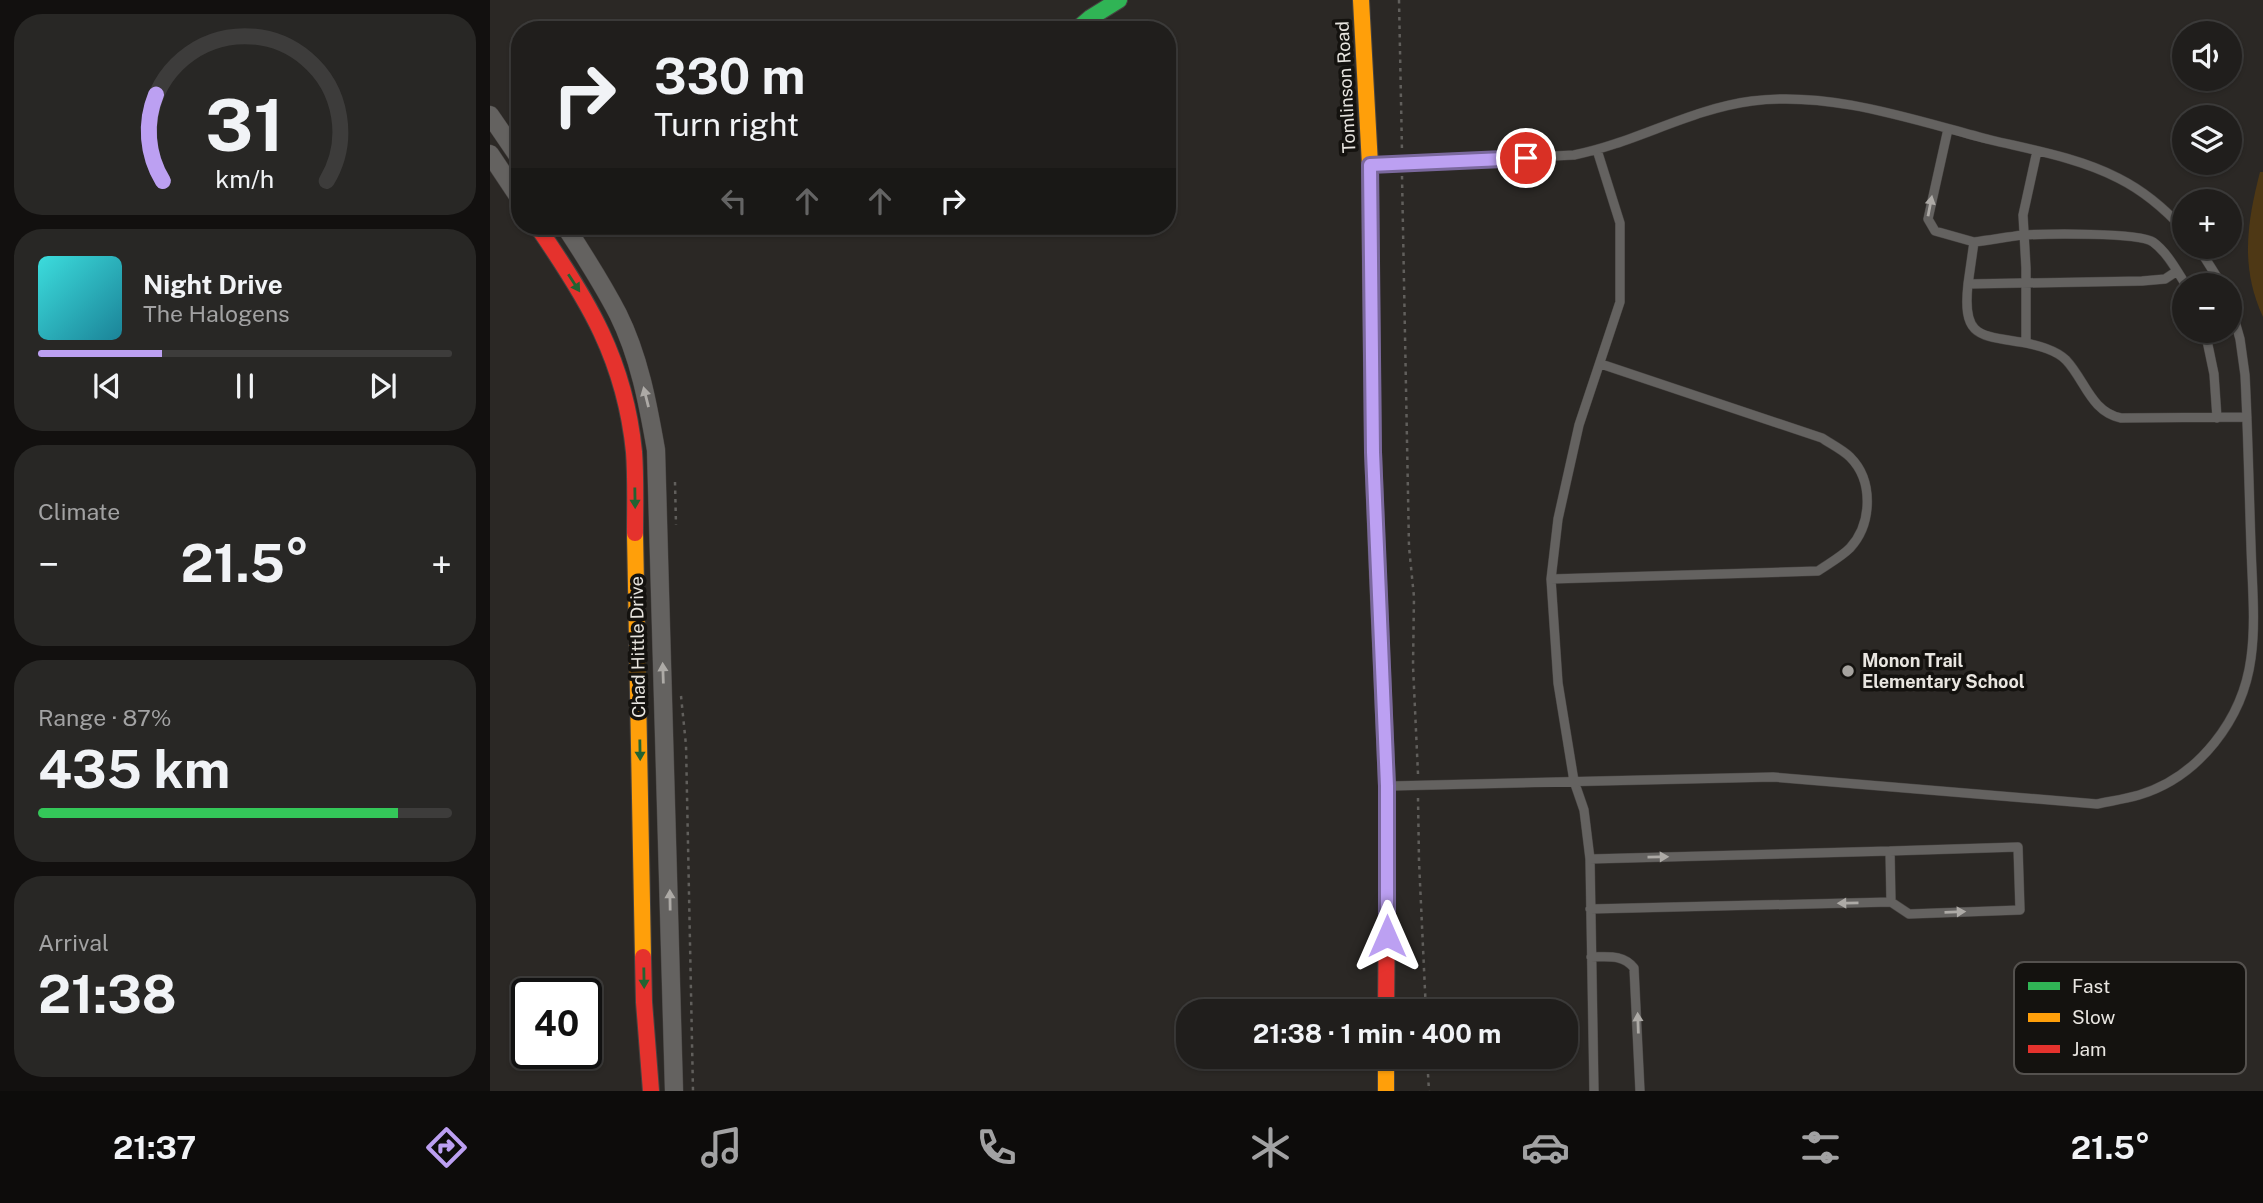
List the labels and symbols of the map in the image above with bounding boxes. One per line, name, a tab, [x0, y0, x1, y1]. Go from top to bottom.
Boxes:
street label: Tomlinson Road	[1332, 21, 1359, 154]
pin	[1496, 128, 1556, 188]
one-way arrow	[1925, 195, 1936, 217]
one-way arrow	[568, 273, 581, 293]
one-way arrow	[640, 386, 651, 408]
one-way arrow	[629, 488, 641, 510]
street label: Chad Hittle Drive	[626, 576, 649, 718]
place label: Monon Trail Elementary School	[1862, 650, 2025, 692]
one-way arrow	[657, 662, 668, 684]
marker: Monon Trail Elementary School	[1840, 663, 1856, 679]
one-way arrow	[634, 740, 646, 762]
one-way arrow	[1647, 852, 1669, 863]
one-way arrow	[664, 889, 676, 911]
one-way arrow	[1836, 897, 1858, 908]
position arrow	[1350, 899, 1424, 973]
one-way arrow	[1945, 907, 1967, 918]
legend	[2014, 962, 2246, 1074]
one-way arrow	[638, 967, 650, 989]
text: Fast	[2072, 975, 2110, 997]
speed limit sign: 40	[511, 978, 602, 1069]
text: Slow	[2072, 1006, 2116, 1028]
one-way arrow	[1632, 1012, 1644, 1034]
text: Jam	[2072, 1038, 2106, 1060]

